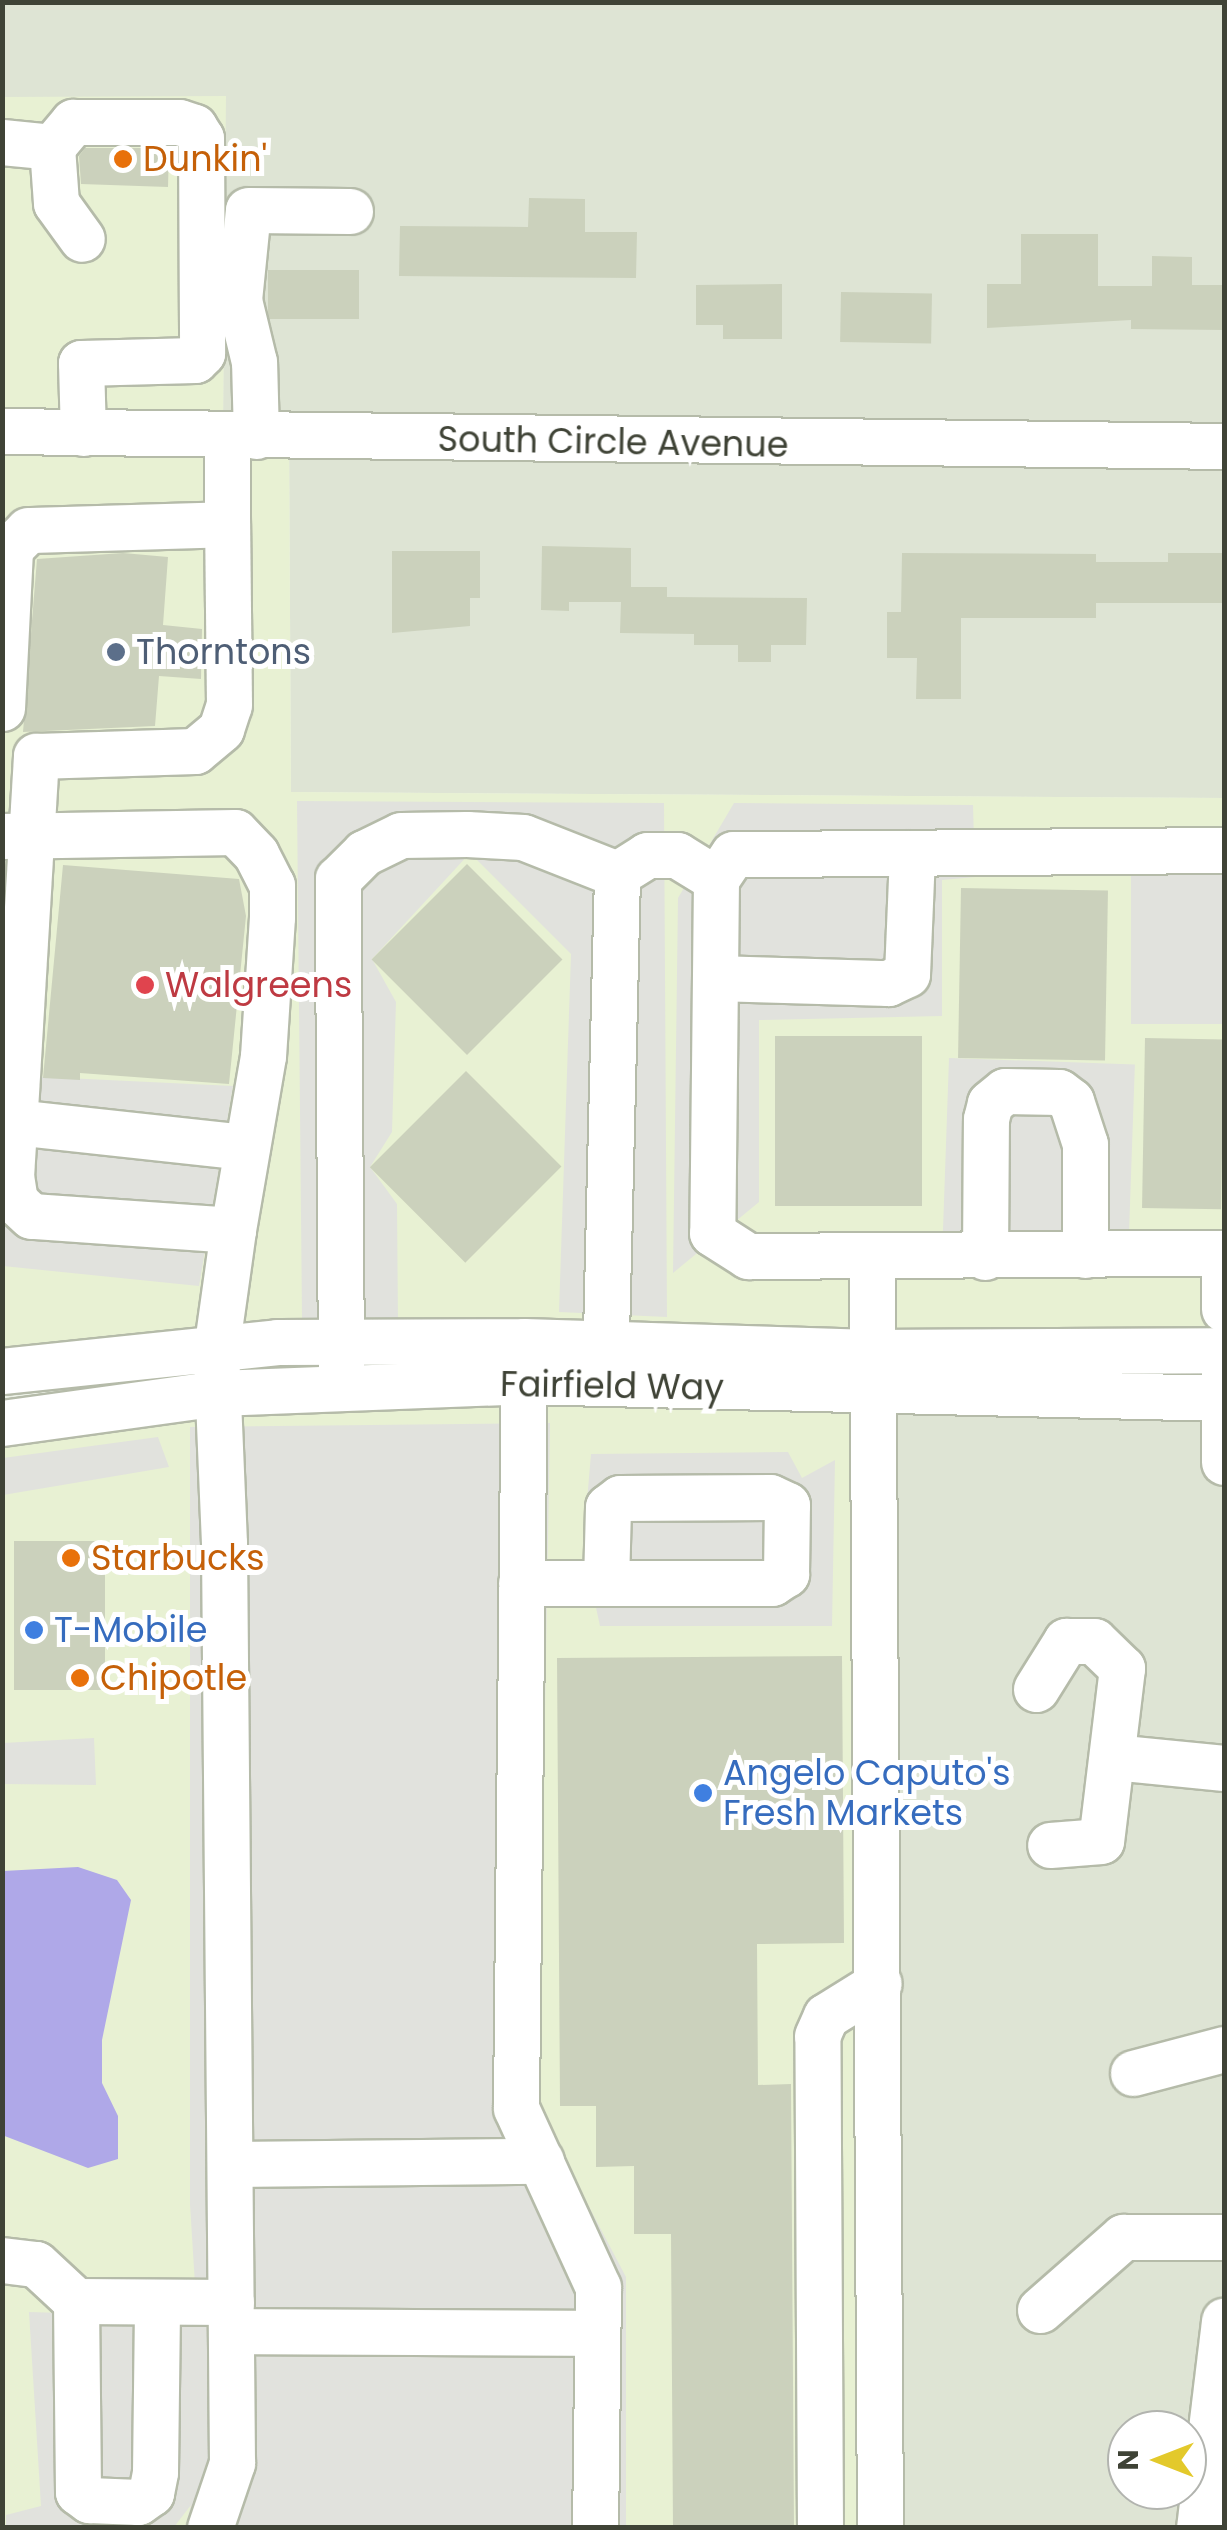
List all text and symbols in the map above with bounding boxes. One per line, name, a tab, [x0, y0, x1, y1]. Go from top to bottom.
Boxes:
place label: Dunkin'	[143, 138, 267, 180]
marker: Dunkin'	[112, 148, 134, 170]
street label: South Circle Avenue	[437, 418, 789, 466]
place label: Thorntons	[136, 631, 311, 673]
marker: Thorntons	[105, 641, 127, 663]
place label: Walgreens	[165, 964, 352, 1006]
marker: Walgreens	[134, 974, 156, 996]
street label: Fairfield Way	[500, 1363, 724, 1409]
place label: Starbucks	[91, 1537, 265, 1579]
marker: Starbucks	[60, 1547, 82, 1569]
place label: T-Mobile	[54, 1609, 207, 1651]
marker: T-Mobile	[23, 1619, 45, 1641]
place label: Chipotle	[100, 1657, 247, 1699]
marker: Chipotle	[69, 1667, 91, 1689]
place label: Angelo Caputo's Fresh Markets	[723, 1752, 1010, 1834]
marker: Angelo Caputo's Fresh Markets	[692, 1782, 714, 1804]
north arrow	[1107, 2410, 1207, 2510]
text: N	[1109, 2449, 1148, 2471]

